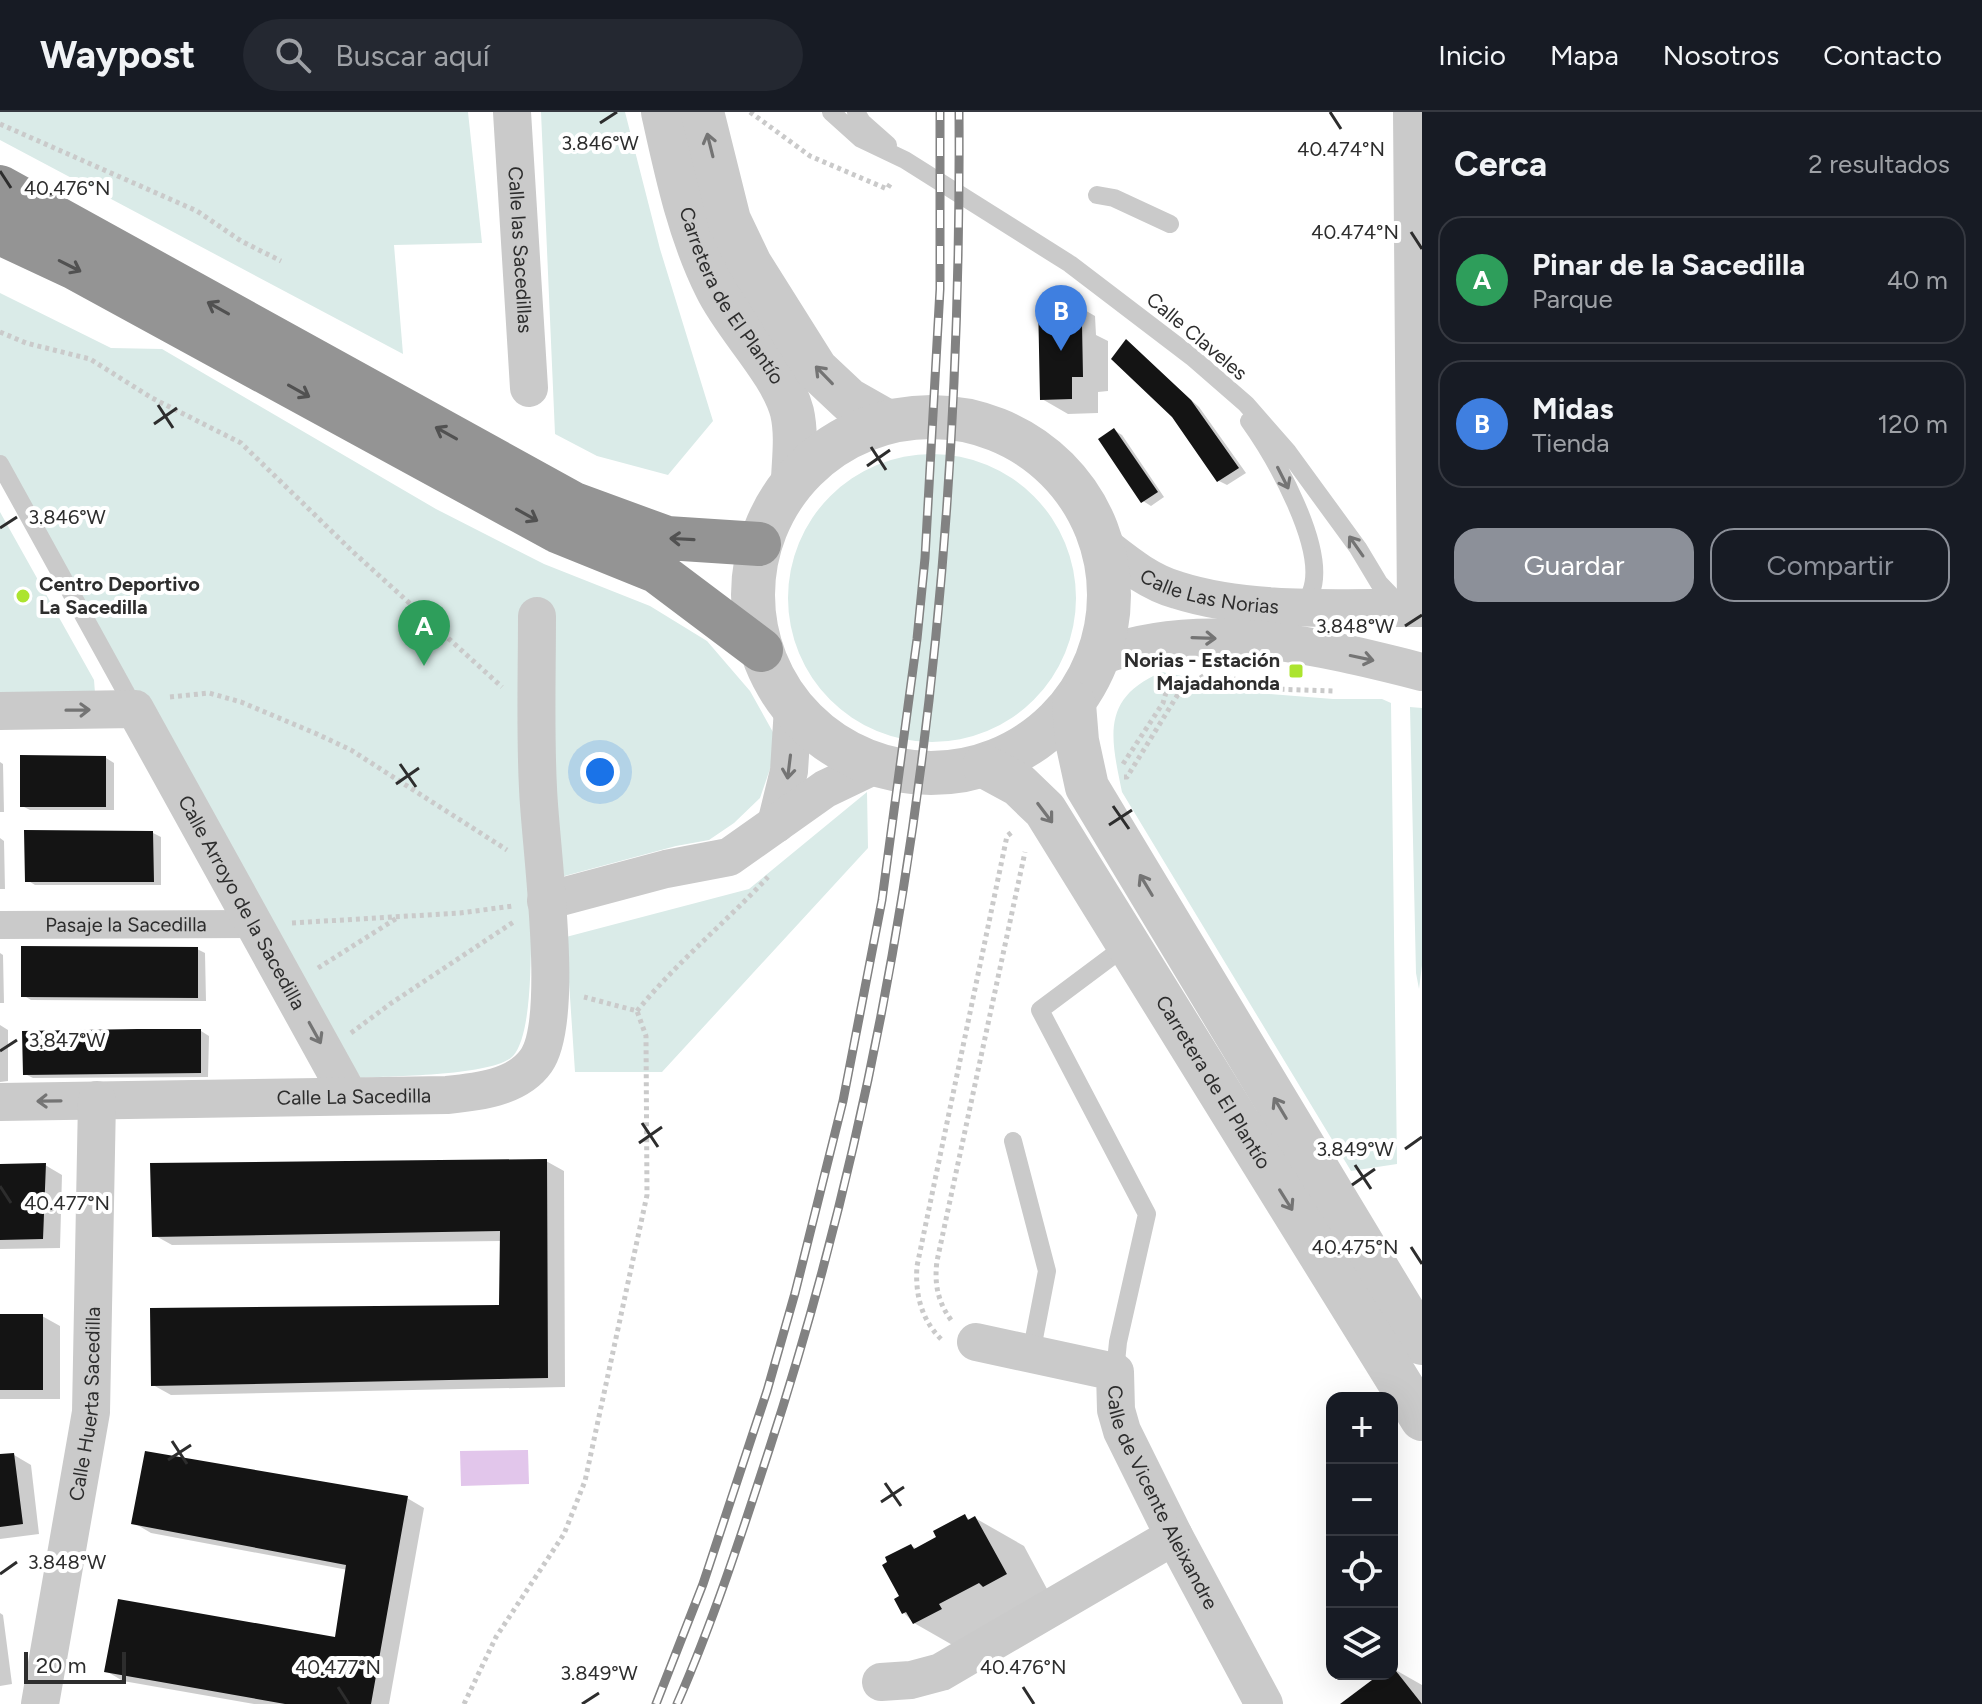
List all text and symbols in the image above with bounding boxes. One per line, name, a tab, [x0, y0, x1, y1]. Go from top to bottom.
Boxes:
search box	[243, 19, 803, 91]
text: Waypost	[40, 32, 195, 78]
icon: search	[271, 33, 315, 77]
text: Buscar aquí	[335, 37, 490, 74]
text: Inicio	[1438, 38, 1506, 72]
text: Mapa	[1550, 38, 1619, 72]
text: Nosotros	[1663, 38, 1779, 72]
text: Contacto	[1823, 38, 1942, 72]
text: 3.846°W	[561, 131, 639, 155]
one-way arrow	[702, 133, 717, 158]
text: 40.474°N	[1297, 137, 1385, 161]
text: Cerca	[1454, 144, 1547, 185]
text: 2 resultados	[1808, 148, 1950, 180]
street label: Calle las Sacedillas	[503, 166, 538, 334]
text: 40.476°N	[24, 176, 110, 200]
street label: Carretera de El Plantío	[674, 204, 790, 388]
text: 40.474°N	[1311, 220, 1399, 244]
text: Pinar de la Sacedilla	[1532, 246, 1805, 283]
one-way arrow	[58, 259, 82, 275]
text: A	[1473, 264, 1491, 296]
text: 40 m	[1887, 264, 1948, 296]
text: Parque	[1532, 283, 1613, 315]
pin: B	[1035, 285, 1087, 351]
street label: Calle Claveles	[1142, 287, 1252, 385]
one-way arrow	[207, 299, 231, 315]
one-way arrow	[814, 365, 833, 385]
one-way arrow	[286, 383, 310, 399]
text: Midas	[1532, 390, 1613, 427]
text: B	[1474, 408, 1490, 440]
text: 120 m	[1878, 408, 1948, 440]
one-way arrow	[435, 425, 458, 441]
text: Tienda	[1532, 427, 1610, 459]
one-way arrow	[1276, 466, 1292, 490]
text: 3.846°W	[28, 505, 106, 529]
one-way arrow	[515, 507, 538, 523]
button: Guardar	[1454, 528, 1694, 602]
button: Compartir	[1710, 528, 1950, 602]
one-way arrow	[669, 531, 696, 546]
one-way arrow	[1348, 536, 1364, 558]
street label: Calle Las Norias	[1136, 563, 1279, 619]
place label: Centro Deportivo La Sacedilla	[39, 572, 200, 619]
marker: Centro Deportivo La Sacedilla	[14, 587, 32, 605]
pin: A	[398, 600, 450, 666]
text: 3.848°W	[1316, 614, 1394, 638]
one-way arrow	[1190, 631, 1217, 646]
place label: Norias - Estación Majadahonda	[1124, 648, 1280, 695]
one-way arrow	[1348, 652, 1374, 667]
marker: Norias - Estación Majadahonda	[1287, 662, 1305, 680]
one-way arrow	[64, 702, 91, 717]
your location	[580, 752, 620, 792]
one-way arrow	[781, 753, 796, 779]
street label: Calle Arroyo de la Sacedilla	[173, 791, 311, 1014]
one-way arrow	[1037, 802, 1053, 824]
one-way arrow	[1138, 874, 1154, 897]
street label: Pasaje la Sacedilla	[45, 912, 207, 937]
street label: Carretera de El Plantío	[1151, 991, 1276, 1173]
one-way arrow	[308, 1021, 323, 1045]
text: 3.847°W	[28, 1028, 106, 1052]
street label: Calle La Sacedilla	[277, 1083, 431, 1110]
one-way arrow	[36, 1093, 63, 1109]
one-way arrow	[1272, 1097, 1288, 1120]
text: 3.849°W	[1316, 1137, 1394, 1161]
one-way arrow	[1279, 1188, 1295, 1211]
text: 40.477°N	[24, 1191, 110, 1215]
text: 40.475°N	[1312, 1235, 1398, 1259]
street label: Calle Huerta Sacedilla	[64, 1306, 105, 1503]
street label: Calle de Vicente Aleixandre	[1103, 1385, 1223, 1614]
map controls	[1326, 1392, 1398, 1680]
button: +	[1326, 1392, 1398, 1464]
button: −	[1326, 1464, 1398, 1536]
button: locate	[1326, 1536, 1398, 1608]
text: 3.848°W	[28, 1550, 106, 1574]
button: layers	[1326, 1608, 1398, 1680]
scale bar	[24, 1648, 126, 1684]
text: 20 m	[36, 1652, 87, 1679]
text: 40.477°N	[295, 1655, 381, 1679]
text: 40.476°N	[980, 1655, 1066, 1679]
text: 3.849°W	[560, 1661, 638, 1685]

